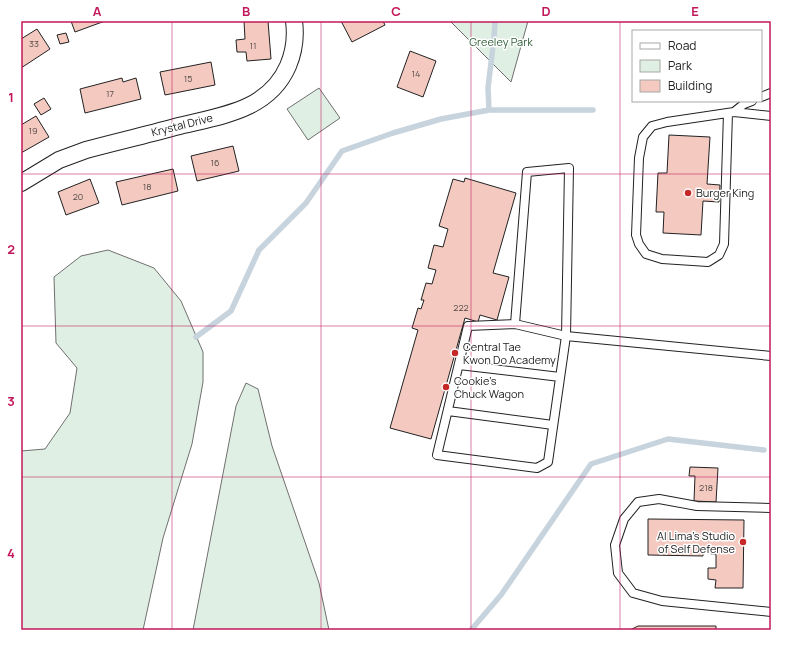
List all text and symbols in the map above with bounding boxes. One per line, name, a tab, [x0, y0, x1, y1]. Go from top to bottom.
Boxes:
text: A	[93, 2, 102, 20]
text: B	[242, 2, 250, 20]
text: C	[391, 2, 401, 20]
text: D	[541, 2, 551, 20]
text: E	[691, 2, 699, 20]
legend	[632, 30, 762, 102]
park label: Greeley Park	[469, 34, 533, 49]
house number: 33	[29, 37, 39, 50]
text: Road	[668, 37, 696, 54]
house number: 11	[249, 39, 257, 52]
text: Park	[668, 57, 693, 74]
house number: 14	[412, 67, 420, 80]
house number: 15	[184, 72, 192, 85]
text: Building	[668, 77, 712, 94]
house number: 17	[106, 87, 114, 100]
text: 1	[8, 88, 14, 106]
street label: Krystal Drive	[149, 109, 215, 139]
house number: 19	[28, 124, 38, 137]
house number: 16	[210, 156, 220, 169]
house number: 18	[143, 180, 151, 193]
place label: Burger King	[696, 185, 754, 200]
marker: Burger King	[683, 188, 693, 198]
house number: 20	[73, 190, 83, 203]
text: 2	[7, 240, 15, 258]
house number: 222	[453, 301, 469, 314]
place label: Central Tae Kwon Do Academy	[463, 339, 556, 367]
marker: Central Tae Kwon Do Academy	[450, 348, 460, 358]
place label: Cookie's Chuck Wagon	[454, 373, 524, 401]
marker: Cookie's Chuck Wagon	[441, 382, 451, 392]
text: 3	[7, 392, 15, 410]
house number: 218	[699, 481, 713, 494]
place label: Al Lima's Studio of Self Defense	[657, 528, 736, 556]
marker: Al Lima's Studio of Self Defense	[738, 537, 748, 547]
text: 4	[7, 544, 15, 562]

